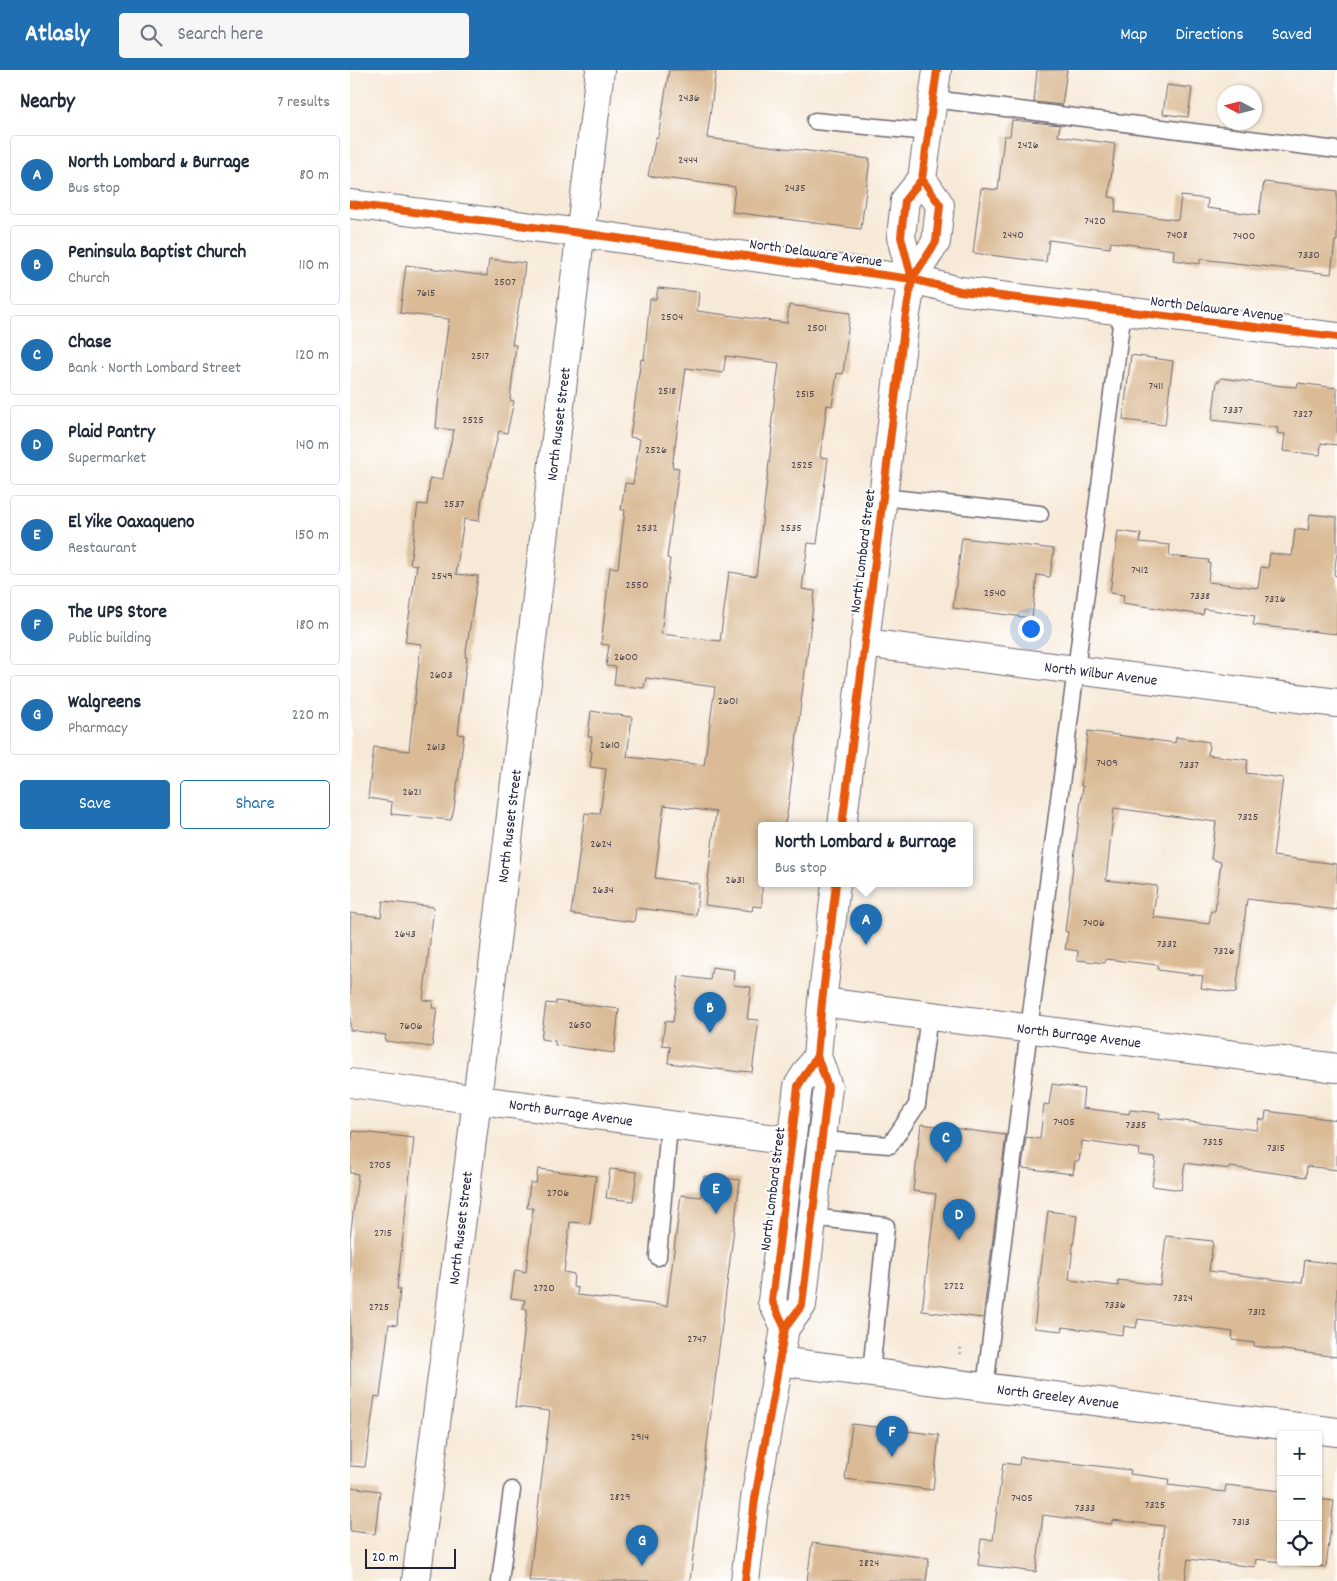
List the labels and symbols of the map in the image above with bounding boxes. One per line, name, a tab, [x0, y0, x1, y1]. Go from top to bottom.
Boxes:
north arrow	[1217, 85, 1262, 130]
house number: 2436	[678, 90, 700, 107]
house number: 2426	[1017, 137, 1039, 154]
house number: 2444	[678, 152, 698, 169]
house number: 2435	[784, 180, 806, 197]
house number: 7420	[1084, 213, 1106, 230]
house number: 2440	[1002, 227, 1024, 244]
house number: 7408	[1167, 227, 1188, 244]
house number: 7400	[1233, 228, 1255, 245]
street label: North Delaware Avenue	[748, 234, 884, 274]
house number: 7330	[1298, 247, 1320, 264]
house number: 2507	[494, 274, 516, 291]
house number: 7615	[417, 285, 435, 302]
street label: North Delaware Avenue	[1149, 291, 1285, 329]
house number: 2504	[661, 309, 683, 326]
house number: 2501	[807, 320, 827, 337]
house number: 2517	[471, 348, 489, 365]
street label: North Russet Street	[542, 366, 578, 482]
house number: 7411	[1149, 378, 1163, 395]
house number: 2518	[658, 383, 676, 400]
house number: 2515	[796, 386, 814, 403]
house number: 7337	[1223, 402, 1243, 419]
house number: 7327	[1293, 406, 1313, 423]
house number: 2525	[462, 412, 484, 429]
house number: 2526	[645, 442, 667, 459]
house number: 2525	[791, 457, 813, 474]
street label: North Lombard Street	[845, 488, 883, 614]
house number: 2537	[444, 496, 465, 513]
house number: 2532	[636, 520, 658, 537]
house number: 2535	[780, 520, 802, 537]
house number: 7412	[1131, 562, 1149, 579]
house number: 2549	[431, 568, 453, 585]
house number: 2550	[626, 577, 648, 594]
house number: 2540	[984, 585, 1006, 602]
house number: 7338	[1190, 588, 1210, 605]
house number: 7326	[1264, 591, 1286, 608]
your location	[1018, 616, 1044, 642]
house number: 2600	[614, 649, 638, 666]
street label: North Wilbur Avenue	[1043, 657, 1159, 693]
house number: 2603	[430, 667, 453, 684]
house number: 2601	[718, 693, 738, 710]
house number: 2610	[600, 737, 620, 754]
house number: 2613	[426, 739, 446, 756]
house number: 7409	[1096, 755, 1118, 772]
house number: 7337	[1179, 757, 1199, 774]
street label: North Russet Street	[493, 768, 529, 884]
house number: 2621	[403, 784, 422, 801]
house number: 7325	[1238, 809, 1258, 826]
house number: 2624	[590, 836, 612, 853]
house number: 2631	[725, 872, 745, 889]
house number: 2634	[592, 882, 614, 899]
pin: A	[850, 904, 882, 945]
house number: 7406	[1083, 915, 1105, 932]
house number: 2643	[394, 926, 416, 943]
house number: 7332	[1157, 936, 1177, 953]
house number: 7326	[1213, 943, 1235, 960]
pin: B	[694, 992, 726, 1033]
house number: 2650	[568, 1017, 592, 1034]
house number: 7606	[400, 1018, 423, 1035]
street label: North Burrage Avenue	[1015, 1018, 1142, 1056]
street label: North Burrage Avenue	[507, 1094, 634, 1134]
house number: 7405	[1053, 1114, 1075, 1131]
house number: 7335	[1126, 1117, 1146, 1134]
pin: C	[930, 1122, 962, 1163]
street label: North Lombard Street	[755, 1126, 793, 1252]
house number: 7325	[1203, 1134, 1223, 1151]
house number: 7315	[1267, 1140, 1285, 1157]
house number: 2705	[369, 1157, 391, 1174]
street label: North Russet Street	[444, 1170, 480, 1286]
pin: E	[700, 1173, 732, 1214]
house number: 2706	[547, 1185, 569, 1202]
pin: D	[943, 1199, 975, 1240]
house number: 2715	[374, 1225, 392, 1242]
house number: 2722	[944, 1278, 964, 1295]
house number: 2720	[533, 1280, 555, 1297]
house number: 7324	[1173, 1290, 1193, 1307]
house number: 7336	[1104, 1297, 1126, 1314]
house number: 2725	[369, 1299, 389, 1316]
house number: 7312	[1248, 1304, 1266, 1321]
house number: 2747	[687, 1331, 707, 1348]
street label: North Greeley Avenue	[996, 1380, 1120, 1416]
pin: F	[876, 1416, 908, 1457]
house number: 2914	[631, 1429, 649, 1446]
house number: 2829	[610, 1489, 630, 1506]
house number: 7405	[1011, 1490, 1033, 1507]
house number: 7325	[1145, 1497, 1165, 1514]
house number: 7333	[1075, 1500, 1095, 1517]
house number: 7313	[1232, 1514, 1250, 1531]
pin: G	[626, 1525, 658, 1566]
scale bar	[365, 1546, 456, 1569]
house number: 2824	[859, 1555, 879, 1572]

